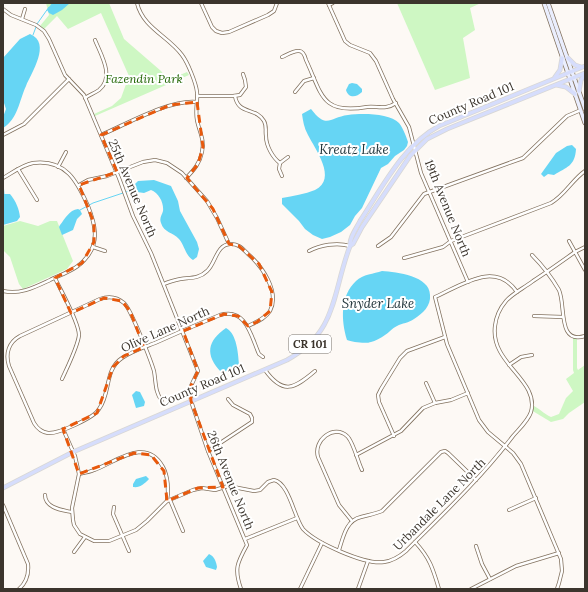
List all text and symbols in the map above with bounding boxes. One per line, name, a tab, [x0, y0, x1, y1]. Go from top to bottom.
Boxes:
park label: Fazendin Park	[105, 71, 183, 86]
street label: County Road 101	[426, 78, 516, 128]
street label: 25th Avenue North	[106, 137, 160, 239]
water label: Kreatz Lake	[319, 141, 389, 158]
street label: 19th Avenue North	[422, 157, 474, 259]
water label: Snyder Lake	[342, 295, 414, 312]
street label: Olive Lane North	[118, 303, 212, 355]
road number: CR 101	[289, 335, 331, 353]
street label: County Road 101	[157, 360, 247, 410]
street label: 26th Avenue North	[204, 428, 258, 532]
street label: Urbandale Lane North	[390, 455, 488, 553]

